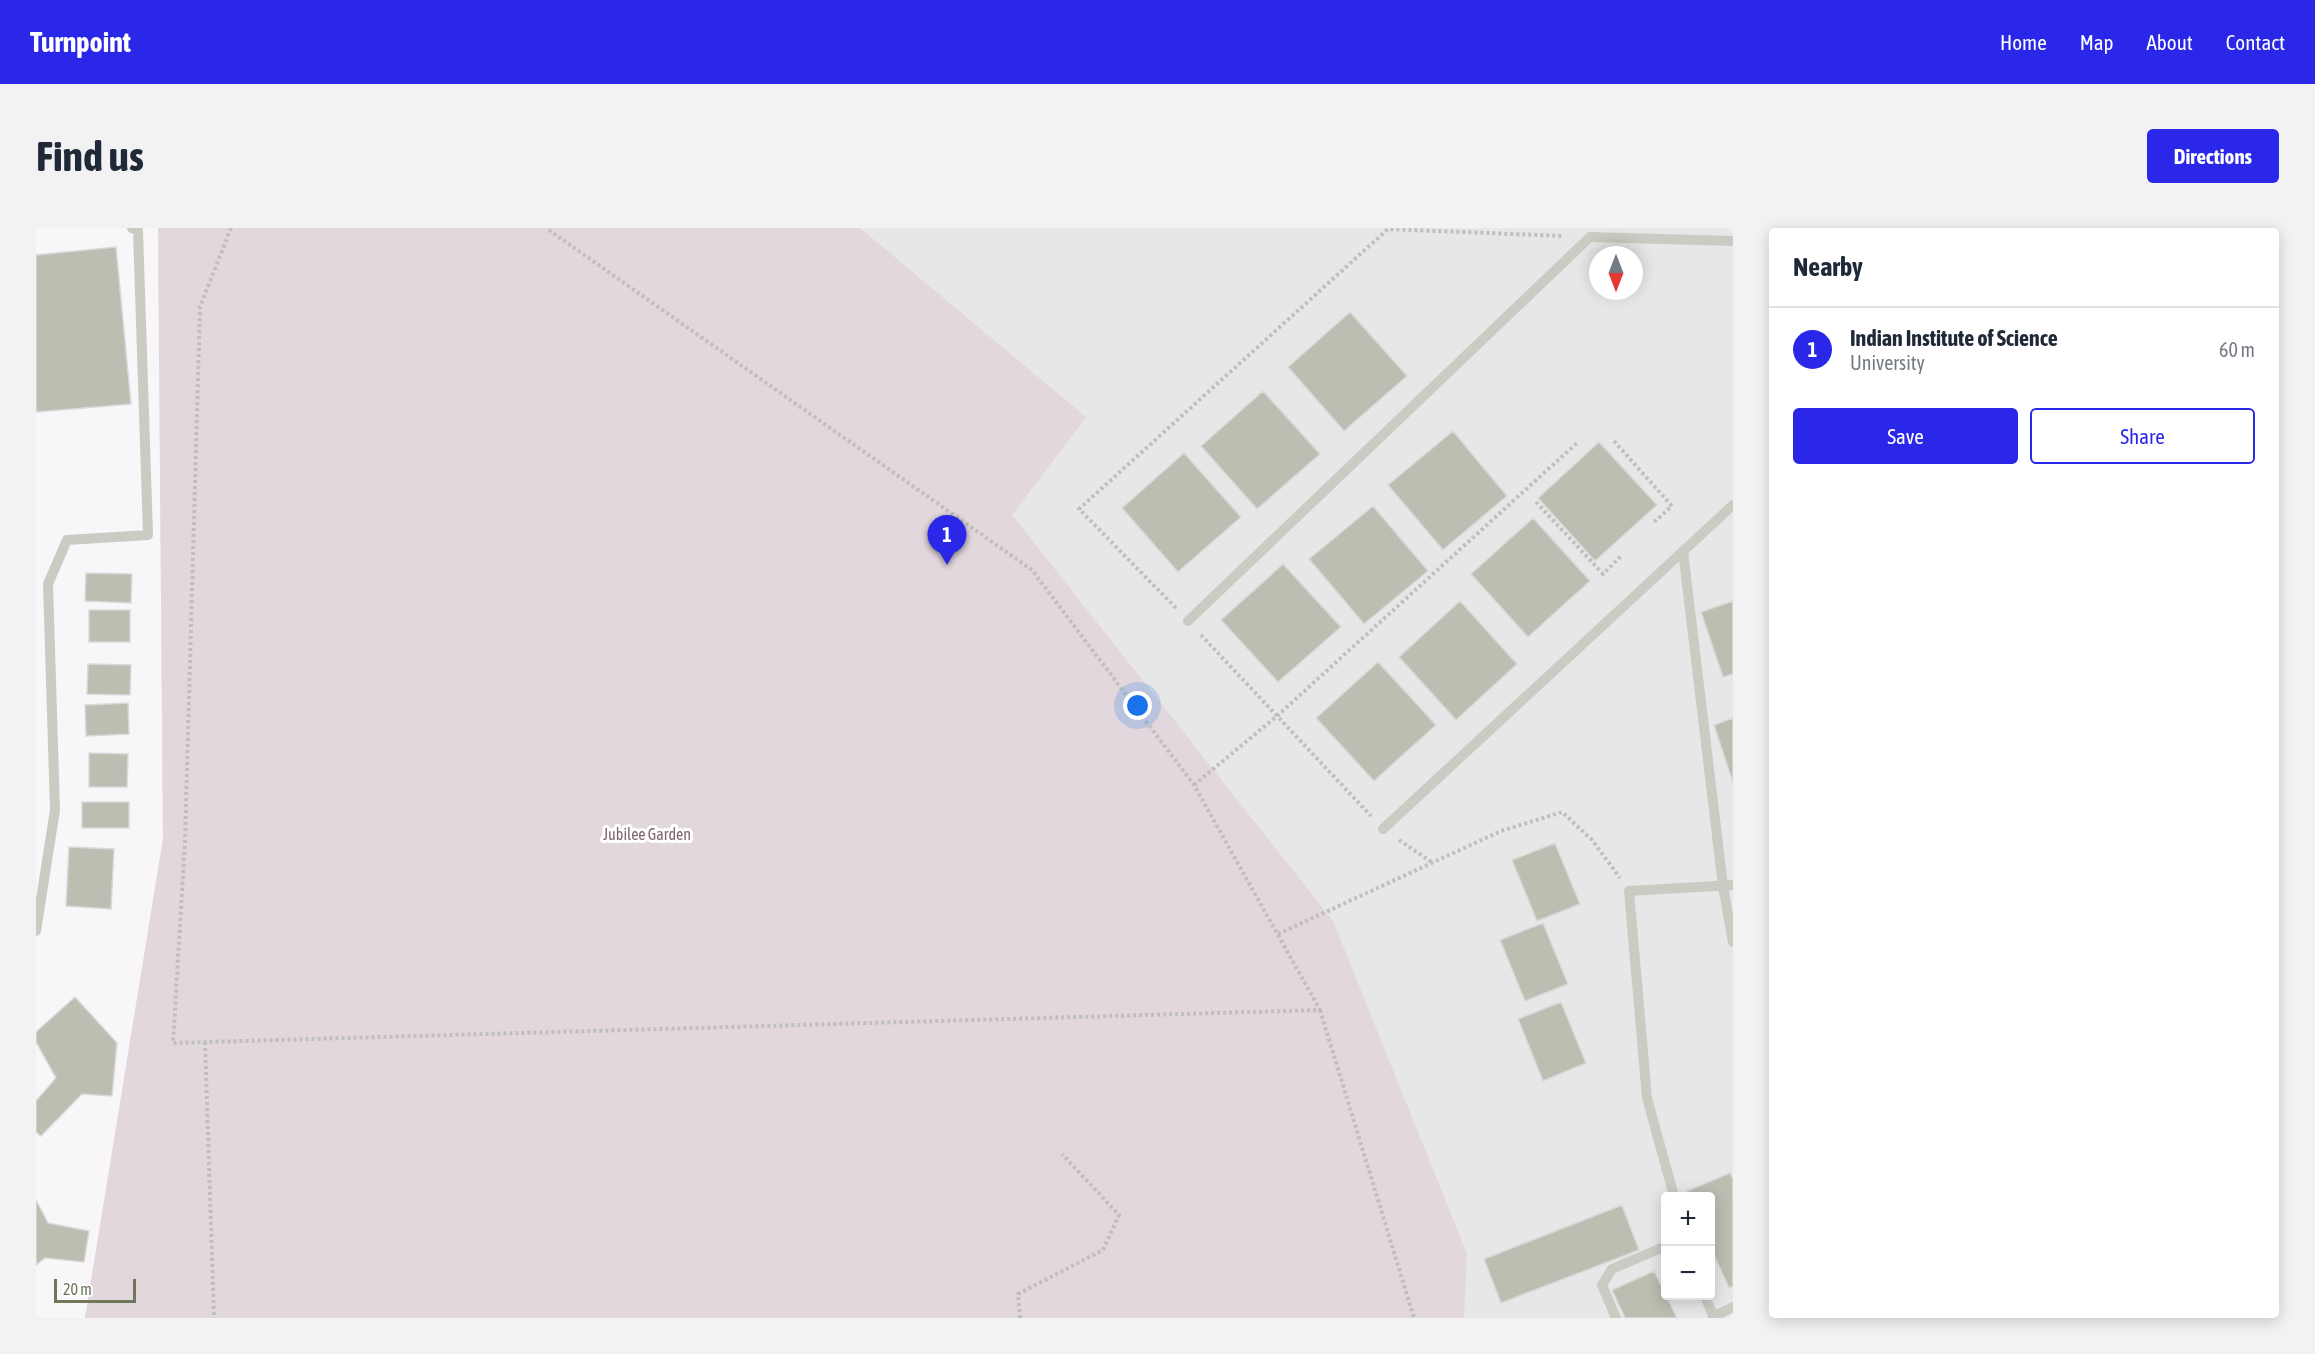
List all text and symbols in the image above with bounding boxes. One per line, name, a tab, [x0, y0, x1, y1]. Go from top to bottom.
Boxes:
text: Turnpoint	[30, 26, 131, 58]
text: Home	[2000, 30, 2047, 54]
text: Map	[2080, 30, 2114, 54]
text: About	[2147, 30, 2193, 54]
text: Contact	[2226, 30, 2285, 54]
button: Directions	[2147, 129, 2279, 183]
text: Find us	[36, 132, 144, 180]
north arrow	[1589, 246, 1643, 300]
text: Nearby	[1793, 252, 1863, 282]
text: Indian Institute of Science	[1850, 325, 2058, 351]
text: 1	[1808, 338, 1817, 361]
text: 60 m	[2219, 338, 2255, 361]
text: University	[1850, 351, 1925, 374]
button: Save	[1793, 408, 2018, 464]
button: Share	[2030, 408, 2255, 464]
pin: 1	[928, 516, 966, 565]
your location	[1123, 691, 1152, 720]
park label: Jubilee Garden	[603, 825, 691, 843]
map controls	[1661, 1192, 1715, 1300]
button: +	[1661, 1192, 1715, 1246]
button: −	[1661, 1246, 1715, 1300]
scale bar	[54, 1276, 136, 1304]
text: 20 m	[63, 1280, 92, 1298]

